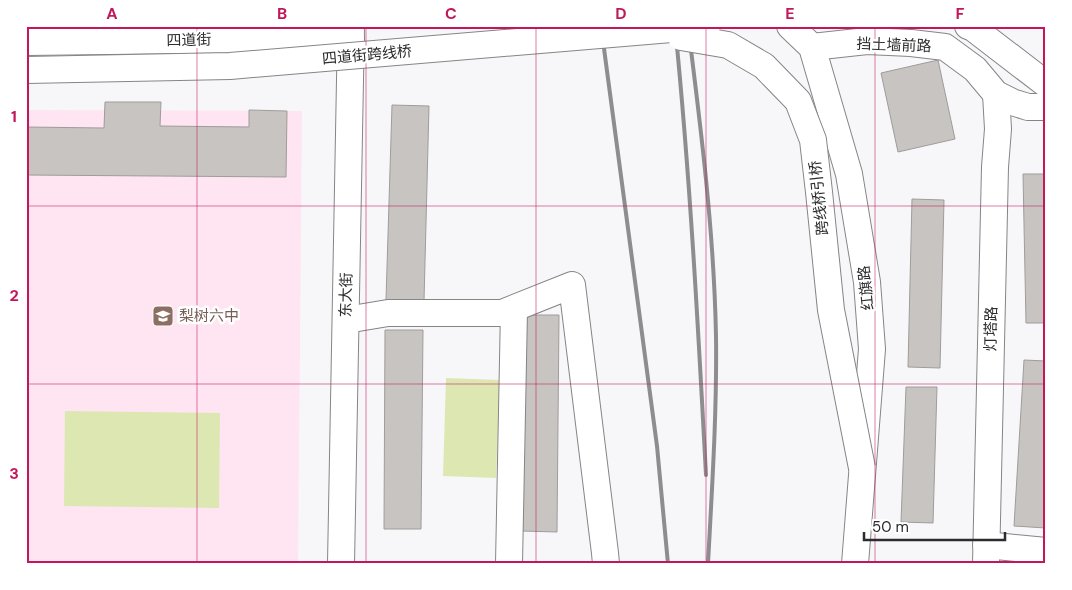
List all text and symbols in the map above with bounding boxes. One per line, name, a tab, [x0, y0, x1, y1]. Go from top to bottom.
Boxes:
text: A	[106, 3, 118, 24]
text: B	[277, 3, 287, 24]
text: C	[445, 3, 457, 24]
text: D	[615, 3, 627, 24]
text: E	[785, 3, 795, 24]
text: F	[956, 3, 965, 24]
street label: 四道街	[166, 30, 212, 50]
street label: 挡土墙前路	[856, 34, 932, 56]
street label: 四道街跨线桥	[321, 41, 413, 69]
text: 1	[11, 106, 17, 127]
street label: 跨线桥引桥	[805, 160, 833, 236]
street label: 红旗路	[854, 265, 878, 311]
street label: 东大街	[336, 272, 356, 318]
text: 2	[9, 285, 19, 306]
school or university icon: 梨树六中	[151, 304, 175, 328]
place label: 梨树六中	[179, 306, 239, 326]
street label: 灯塔路	[981, 306, 1001, 352]
text: 3	[9, 463, 19, 484]
scale bar	[864, 510, 1006, 542]
text: 50 m	[872, 517, 909, 537]

